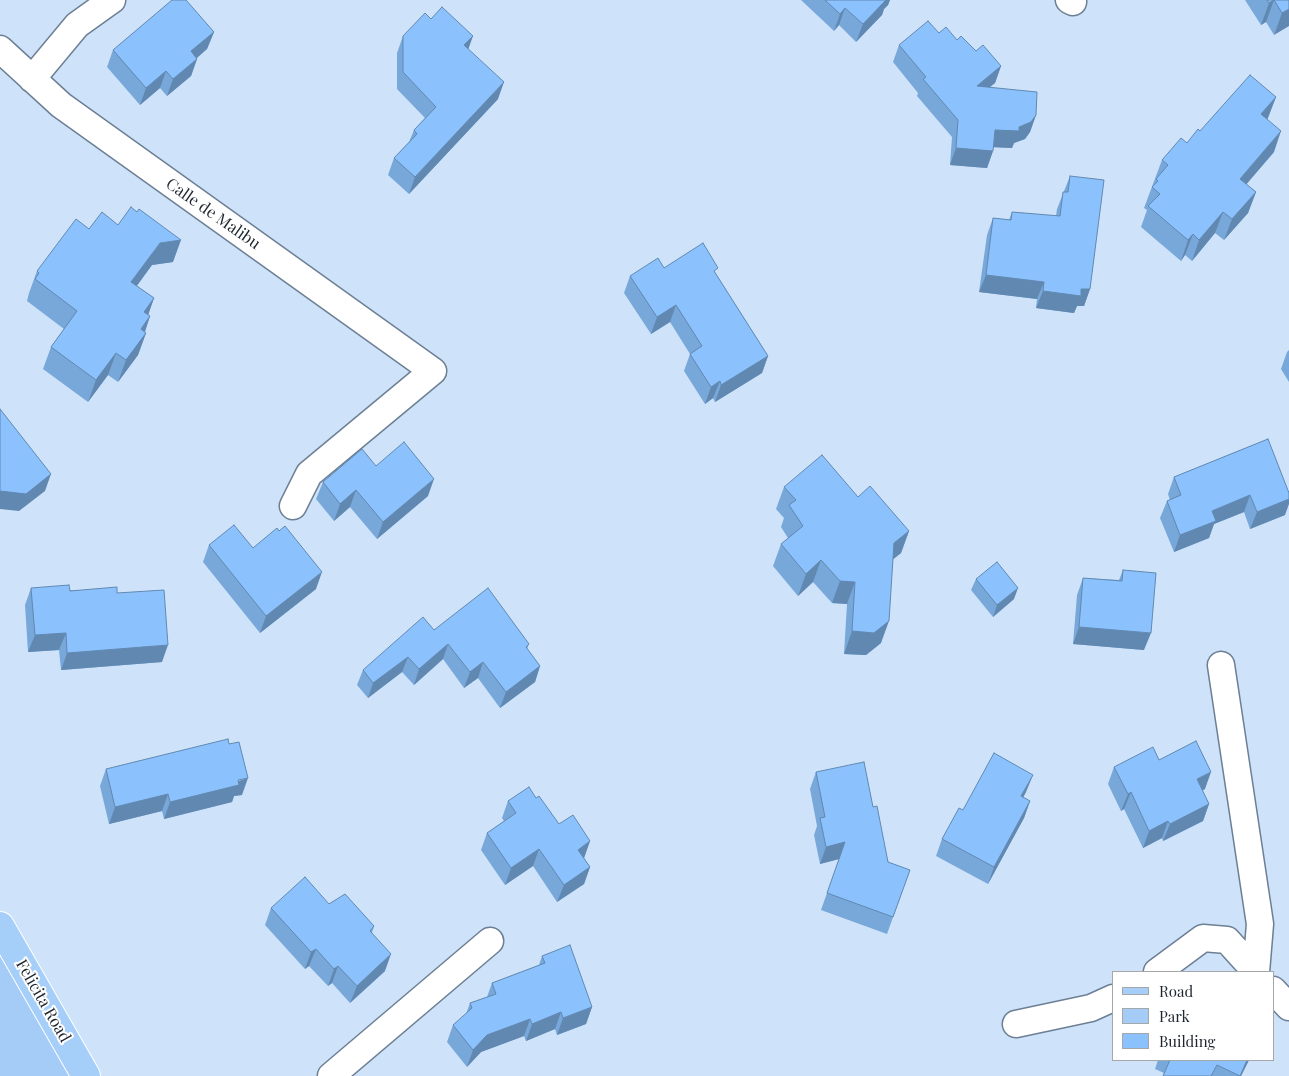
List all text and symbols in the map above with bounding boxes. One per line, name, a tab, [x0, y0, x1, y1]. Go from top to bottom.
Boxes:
street label: Calle de Malibu	[162, 174, 264, 254]
street label: Felicita Road	[12, 956, 74, 1046]
legend	[1112, 971, 1274, 1061]
text: Road	[1159, 981, 1193, 1001]
text: Park	[1159, 1006, 1190, 1026]
text: Building	[1159, 1031, 1215, 1051]

